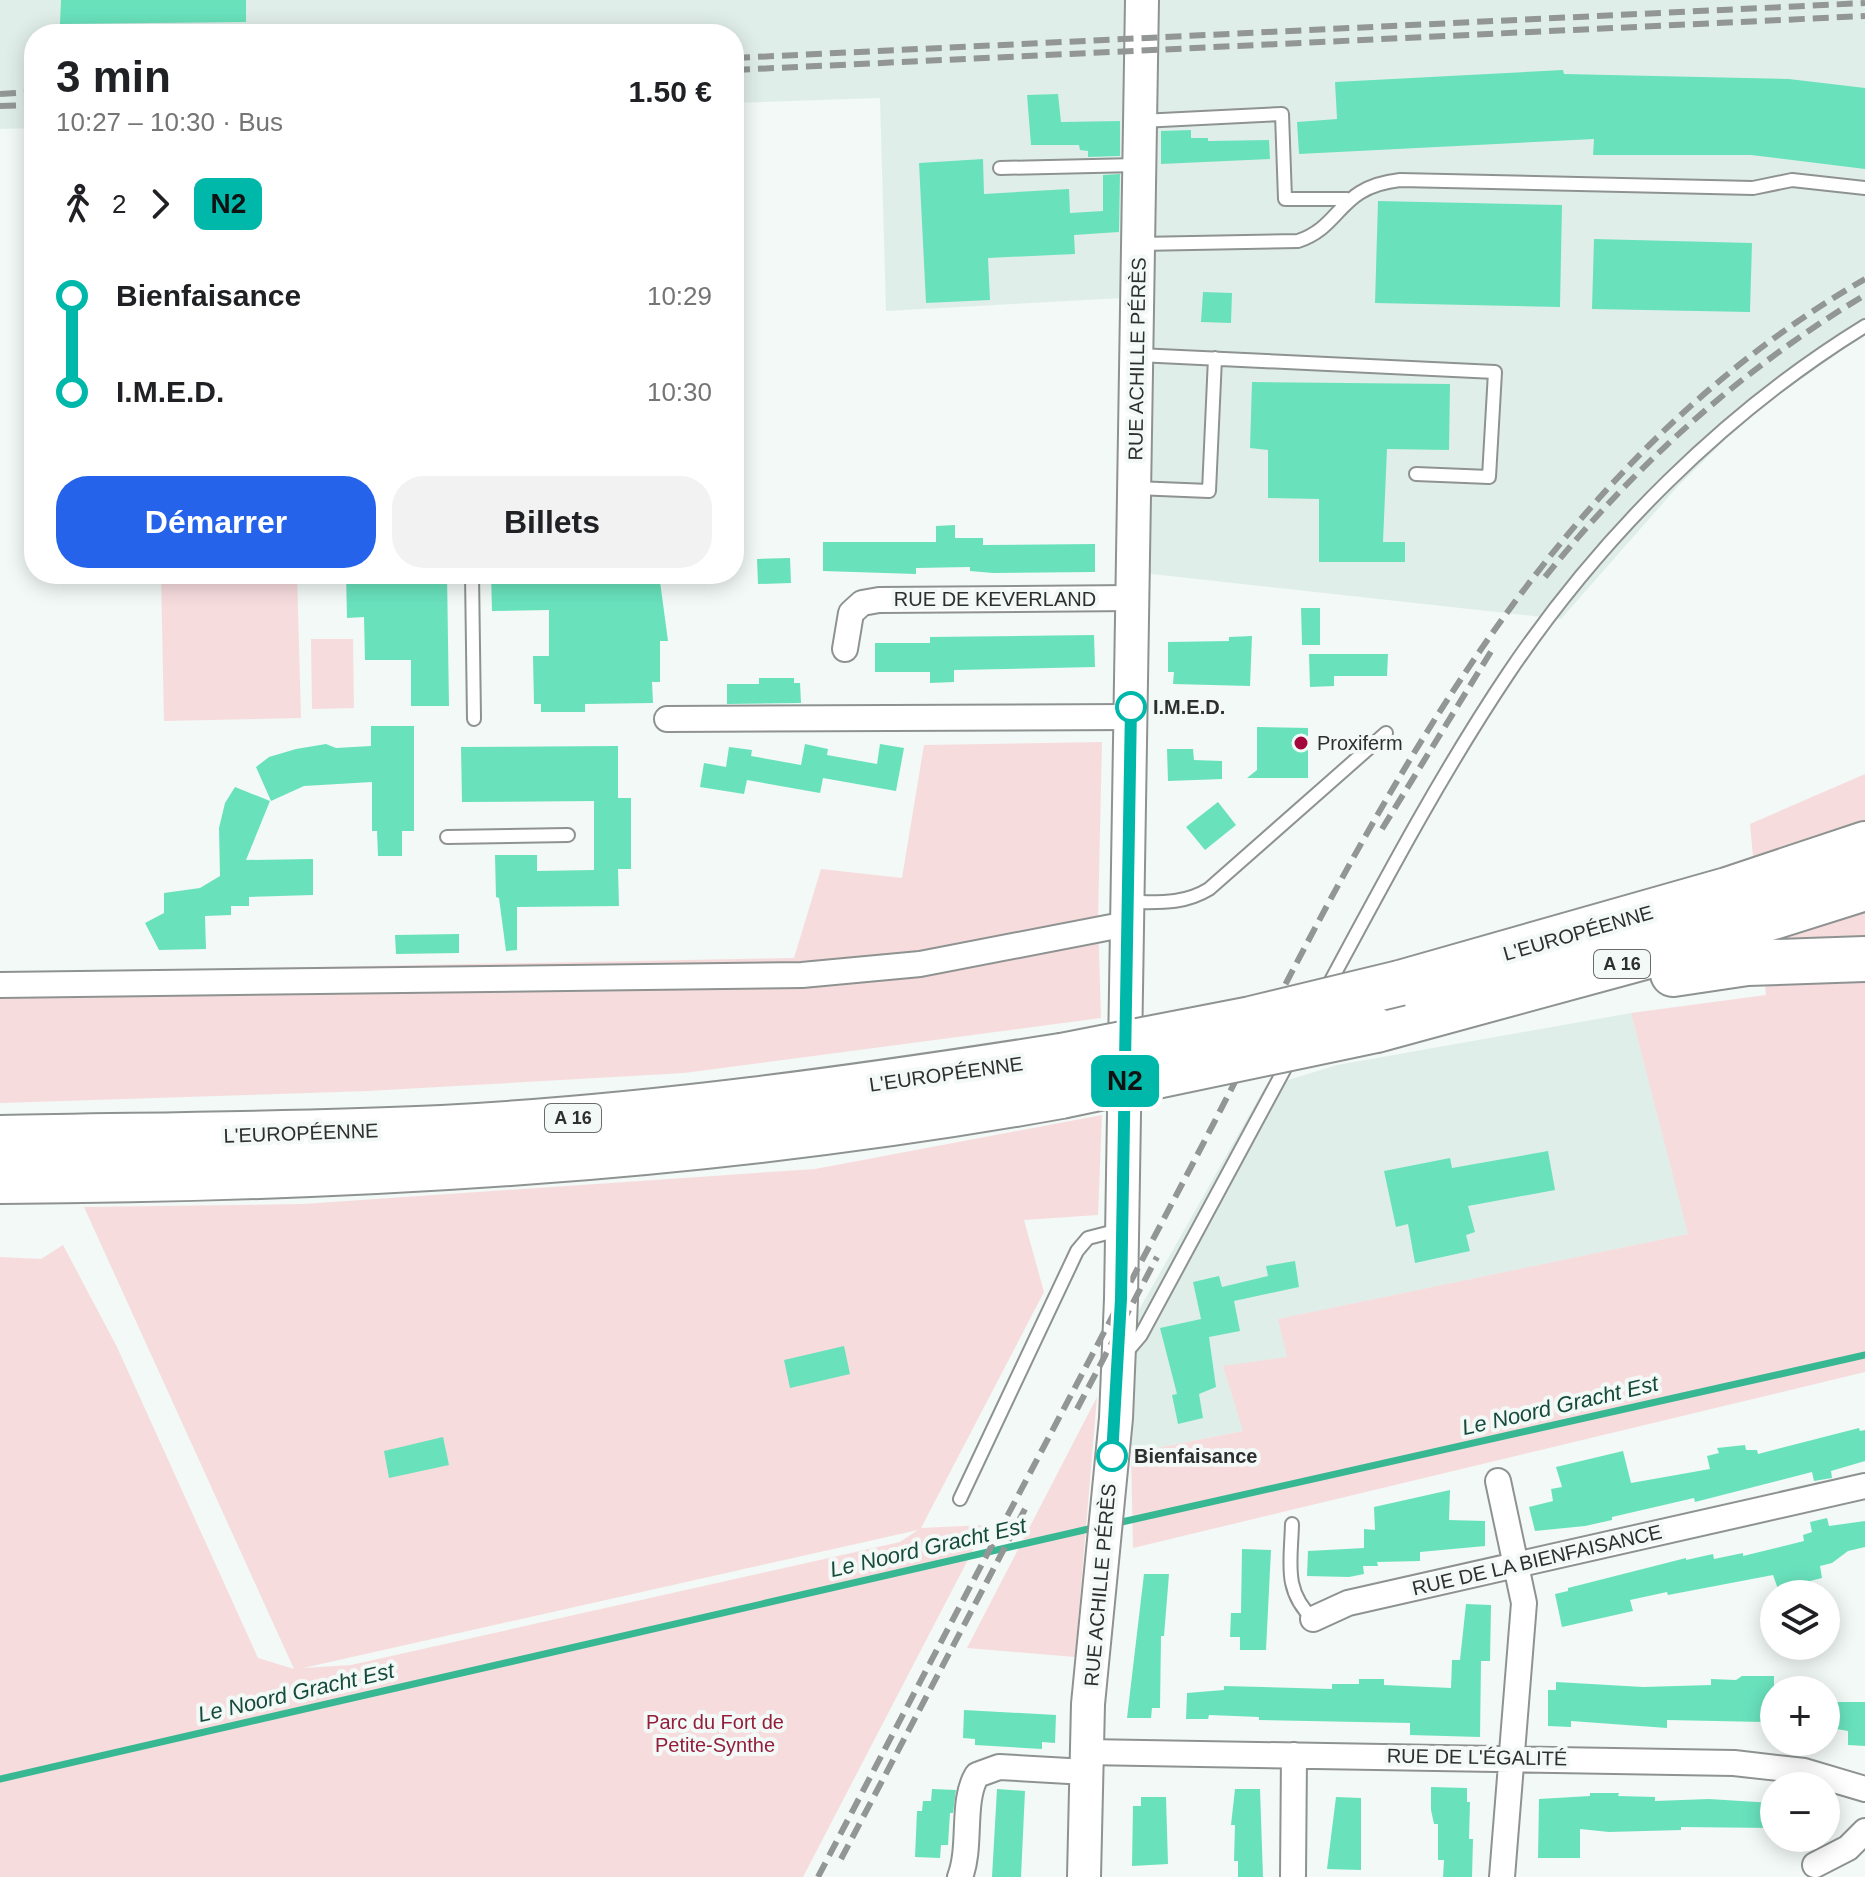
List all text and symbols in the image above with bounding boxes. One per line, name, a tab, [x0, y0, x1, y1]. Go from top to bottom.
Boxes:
text: 3 min	[56, 52, 171, 101]
text: 1.50 €	[629, 75, 712, 108]
text: 10:27 – 10:30 · Bus	[56, 107, 283, 137]
icon: walk	[56, 182, 100, 226]
icon: forward	[138, 182, 182, 226]
text: N2	[210, 188, 246, 219]
text: 2	[112, 189, 126, 219]
street label: RUE ACHILLE PÉRÈS	[1124, 257, 1150, 461]
text: Bienfaisance	[116, 279, 301, 312]
text: 10:29	[647, 281, 712, 311]
text: I.M.E.D.	[116, 375, 224, 408]
text: 10:30	[647, 377, 712, 407]
button: Démarrer	[56, 476, 376, 568]
button: Billets	[392, 476, 712, 568]
street label: RUE DE KEVERLAND	[894, 588, 1096, 610]
marker: I.M.E.D.	[1116, 692, 1146, 722]
place label: I.M.E.D.	[1153, 696, 1225, 718]
place label: Proxiferm	[1317, 732, 1403, 754]
marker: Proxiferm	[1292, 734, 1310, 752]
street label: L'EUROPÉENNE	[1500, 901, 1656, 965]
road number: A 16	[1594, 950, 1650, 978]
street label: L'EUROPÉENNE	[868, 1052, 1024, 1096]
line badge: N2	[1089, 1055, 1161, 1107]
text: N2	[1107, 1065, 1143, 1096]
road number: A 16	[545, 1104, 601, 1132]
street label: L'EUROPÉENNE	[223, 1119, 379, 1147]
water label: Le Noord Gracht Est	[1460, 1371, 1661, 1440]
marker: Bienfaisance	[1097, 1441, 1127, 1471]
place label: Bienfaisance	[1134, 1445, 1257, 1467]
street label: RUE ACHILLE PÉRÈS	[1080, 1483, 1120, 1687]
water label: Le Noord Gracht Est	[828, 1513, 1029, 1582]
street label: RUE DE LA BIENFAISANCE	[1410, 1521, 1664, 1599]
map controls	[1760, 1580, 1840, 1852]
button: layers	[1760, 1580, 1840, 1660]
water label: Le Noord Gracht Est	[196, 1658, 397, 1727]
button: +	[1760, 1676, 1840, 1756]
park label: Parc du Fort de Petite-Synthe	[646, 1711, 784, 1756]
street label: RUE DE L'ÉGALITÉ	[1387, 1744, 1567, 1770]
button: −	[1760, 1772, 1840, 1852]

